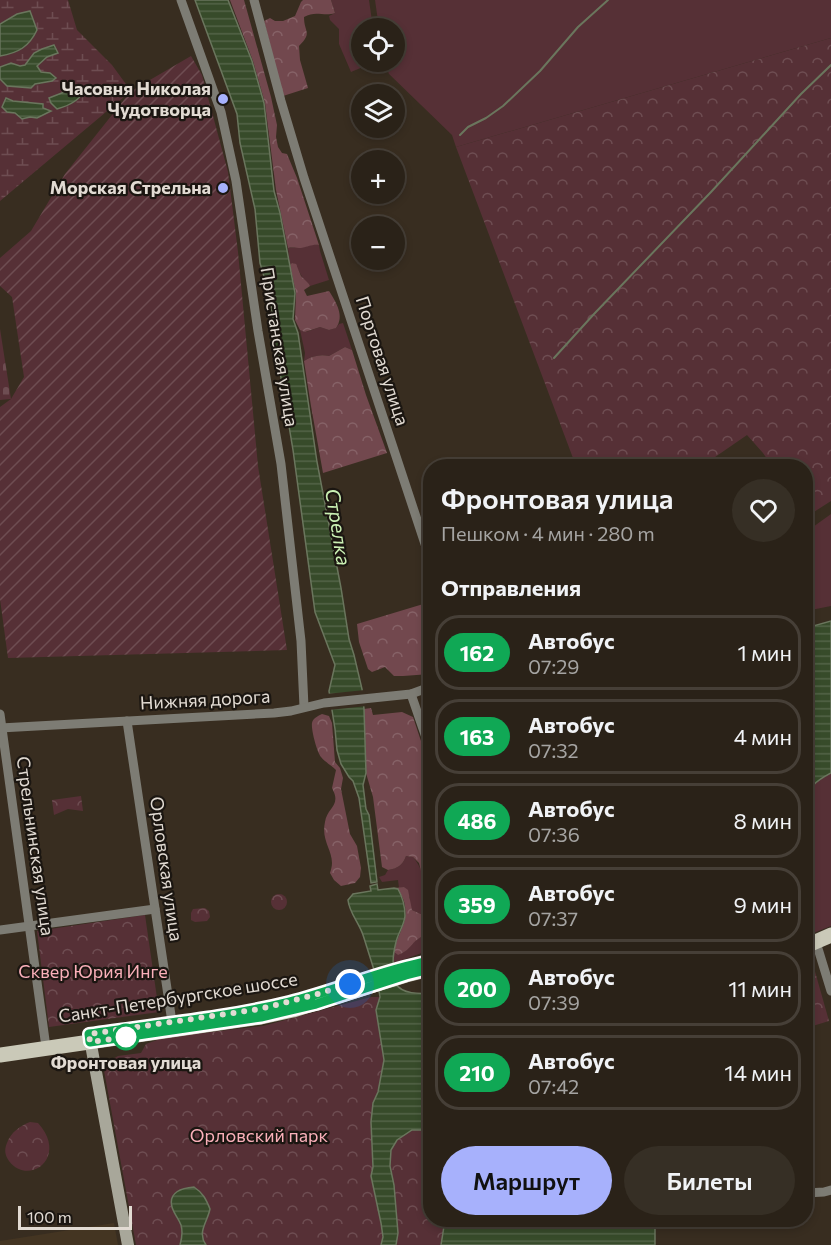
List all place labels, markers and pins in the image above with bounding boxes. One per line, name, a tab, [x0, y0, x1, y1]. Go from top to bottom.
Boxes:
place label: Часовня Николая Чудотворца	[61, 77, 211, 120]
marker: Часовня Николая Чудотворца	[216, 92, 230, 106]
place label: Морская Стрельна	[50, 176, 211, 198]
marker: Морская Стрельна	[216, 181, 230, 195]
marker: Фронтовая улица	[113, 1024, 139, 1050]
place label: Фронтовая улица	[51, 1051, 201, 1073]

